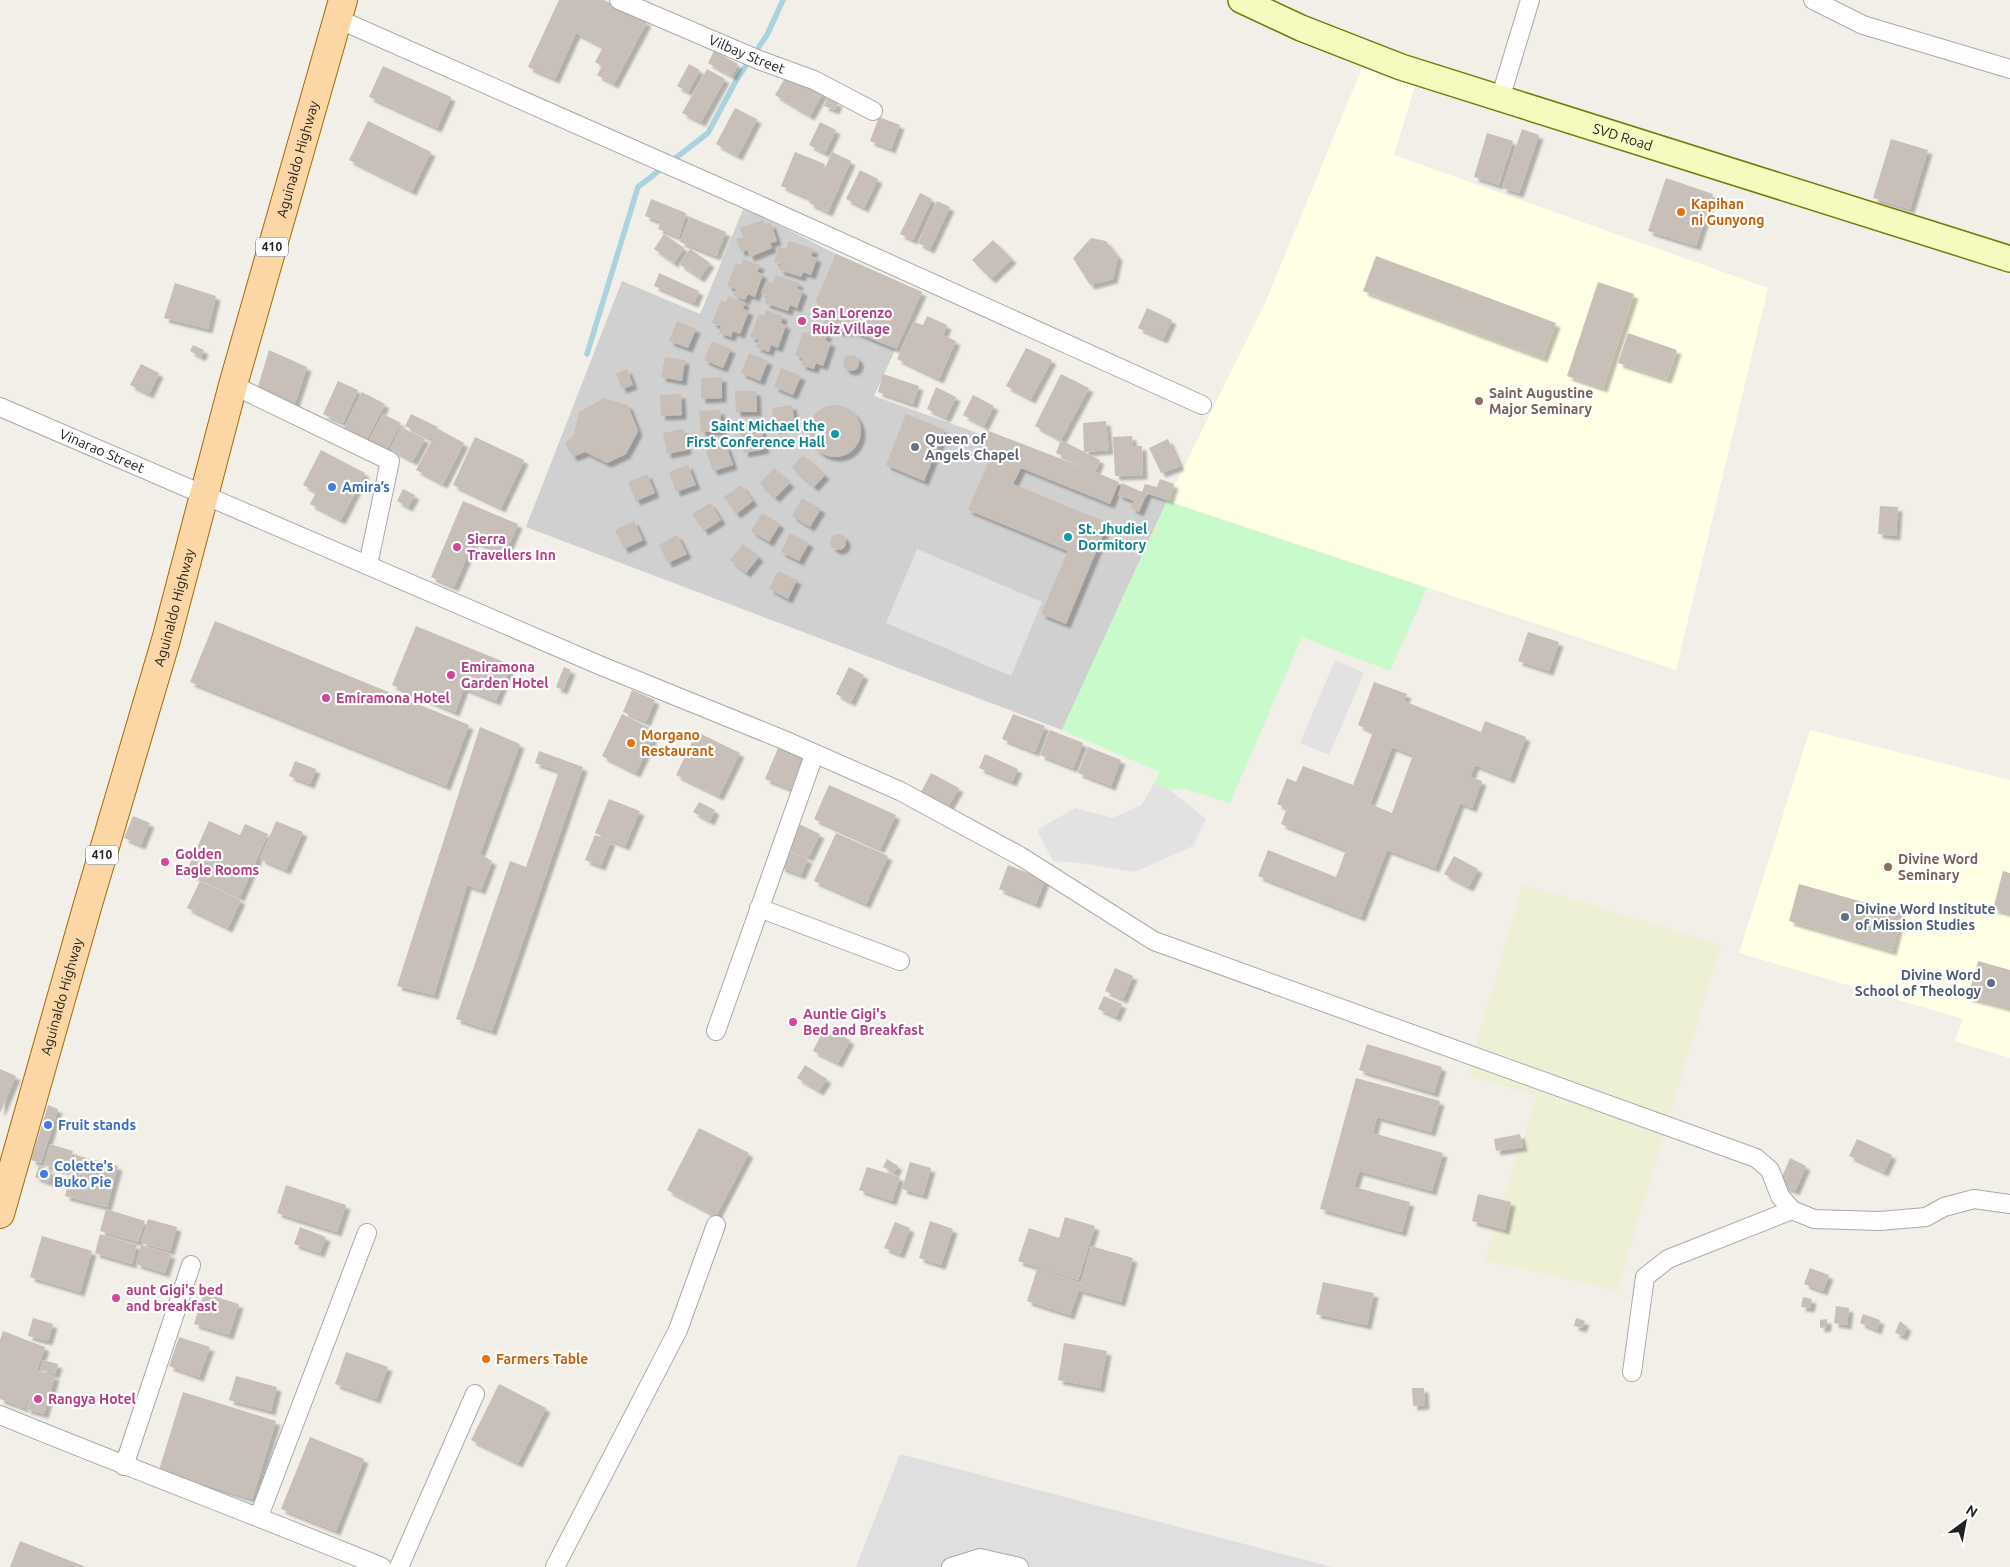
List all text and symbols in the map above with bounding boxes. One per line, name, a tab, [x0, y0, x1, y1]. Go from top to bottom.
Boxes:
street label: Vilbay Street	[706, 31, 788, 77]
street label: Aguinaldo Highway	[273, 99, 322, 220]
street label: SVD Road	[1591, 120, 1654, 154]
place label: Kapihan ni Gunyong	[1691, 196, 1764, 228]
marker: Kapihan ni Gunyong	[1675, 206, 1687, 218]
road number: 410	[256, 238, 288, 256]
place label: San Lorenzo Ruiz Village	[812, 305, 892, 337]
marker: San Lorenzo Ruiz Village	[796, 315, 808, 327]
place label: Saint Augustine Major Seminary	[1489, 385, 1593, 417]
marker: Saint Augustine Major Seminary	[1473, 395, 1485, 407]
place label: Saint Michael the First Conference Hall	[686, 418, 825, 450]
street label: Vinarao Street	[57, 426, 147, 476]
marker: Saint Michael the First Conference Hall	[829, 428, 841, 440]
place label: Queen of Angels Chapel	[925, 431, 1019, 463]
marker: Queen of Angels Chapel	[909, 441, 921, 453]
place label: Amira’s	[342, 479, 390, 495]
marker: Amira’s	[326, 481, 338, 493]
place label: St. Jhudiel Dormitory	[1078, 521, 1147, 553]
place label: Sierra Travellers Inn	[467, 531, 556, 563]
marker: St. Jhudiel Dormitory	[1062, 531, 1074, 543]
marker: Sierra Travellers Inn	[451, 541, 463, 553]
street label: Aguinaldo Highway	[151, 547, 198, 668]
place label: Emiramona Garden Hotel	[461, 659, 549, 691]
marker: Emiramona Garden Hotel	[445, 669, 457, 681]
place label: Emiramona Hotel	[336, 690, 450, 706]
marker: Emiramona Hotel	[320, 692, 332, 704]
place label: Morgano Restaurant	[641, 727, 714, 759]
marker: Morgano Restaurant	[625, 737, 637, 749]
road number: 410	[86, 846, 118, 864]
place label: Golden Eagle Rooms	[175, 846, 260, 878]
place label: Divine Word Seminary	[1898, 851, 1978, 883]
marker: Golden Eagle Rooms	[159, 856, 171, 868]
marker: Divine Word Seminary	[1882, 861, 1894, 873]
place label: Divine Word Institute of Mission Studies	[1855, 901, 1996, 933]
marker: Divine Word Institute of Mission Studies	[1839, 911, 1851, 923]
street label: Aguinaldo Highway	[37, 936, 86, 1057]
place label: Divine Word School of Theology	[1855, 967, 1982, 999]
marker: Divine Word School of Theology	[1985, 977, 1997, 989]
place label: Auntie Gigi's Bed and Breakfast	[803, 1006, 924, 1038]
marker: Auntie Gigi's Bed and Breakfast	[787, 1016, 799, 1028]
place label: Fruit stands	[58, 1117, 136, 1133]
marker: Fruit stands	[42, 1119, 54, 1131]
place label: Colette's Buko Pie	[54, 1158, 114, 1190]
marker: Colette's Buko Pie	[38, 1168, 50, 1180]
place label: aunt Gigi's bed and breakfast	[126, 1282, 223, 1314]
marker: aunt Gigi's bed and breakfast	[110, 1292, 122, 1304]
place label: Farmers Table	[496, 1351, 588, 1367]
marker: Farmers Table	[480, 1353, 492, 1365]
place label: Rangya Hotel	[48, 1391, 136, 1407]
marker: Rangya Hotel	[32, 1393, 44, 1405]
north arrow	[1940, 1497, 1990, 1547]
text: N	[1963, 1501, 1981, 1521]

